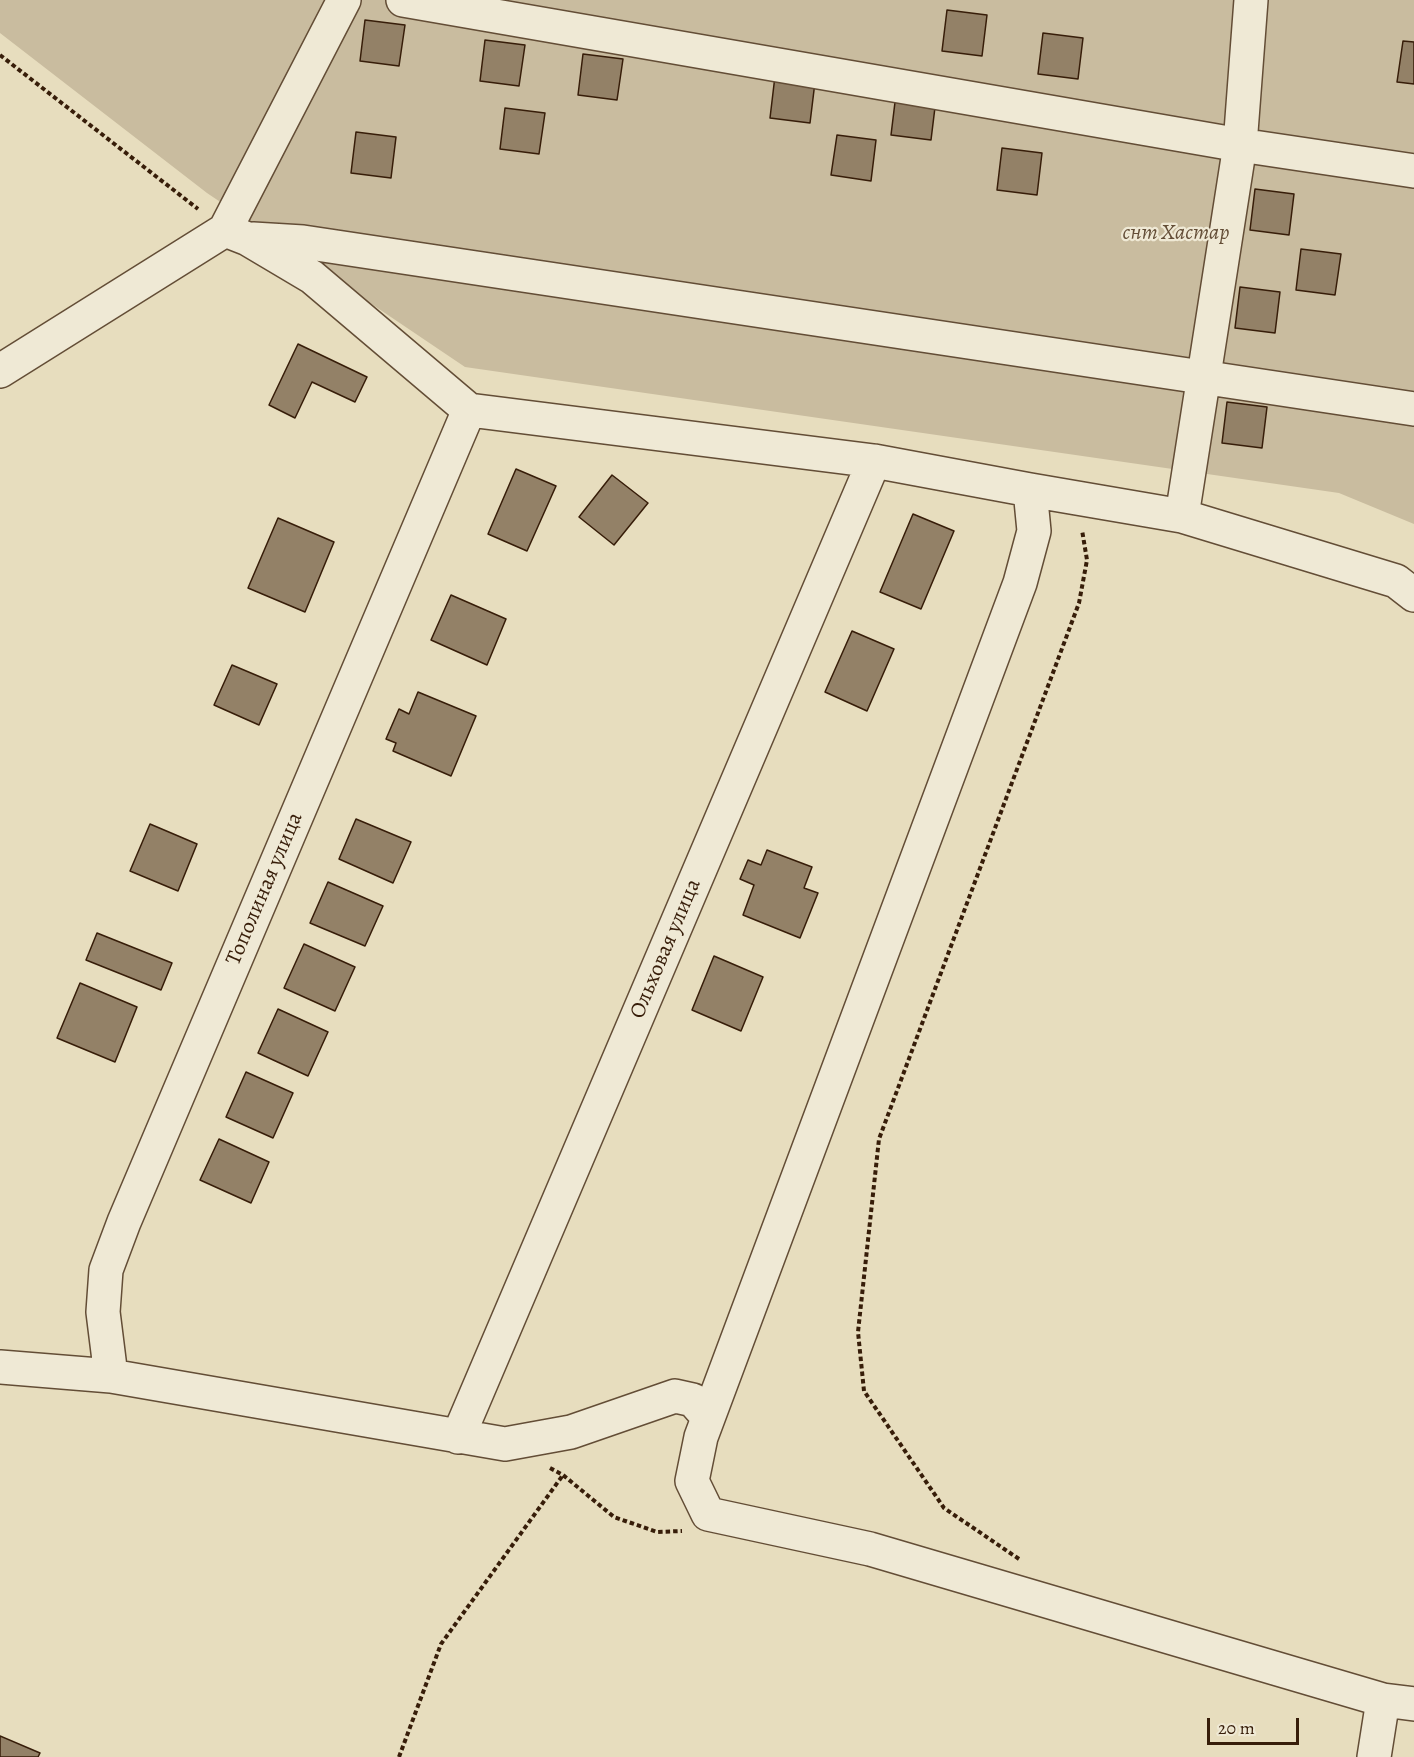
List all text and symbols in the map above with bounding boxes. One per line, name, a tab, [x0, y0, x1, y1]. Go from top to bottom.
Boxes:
park label: снт Хастар	[1123, 221, 1229, 247]
street label: Тополиная улица	[221, 809, 309, 969]
street label: Ольховая улица	[625, 875, 707, 1023]
scale bar	[1210, 1706, 1302, 1744]
text: 20 m	[1218, 1716, 1255, 1740]

